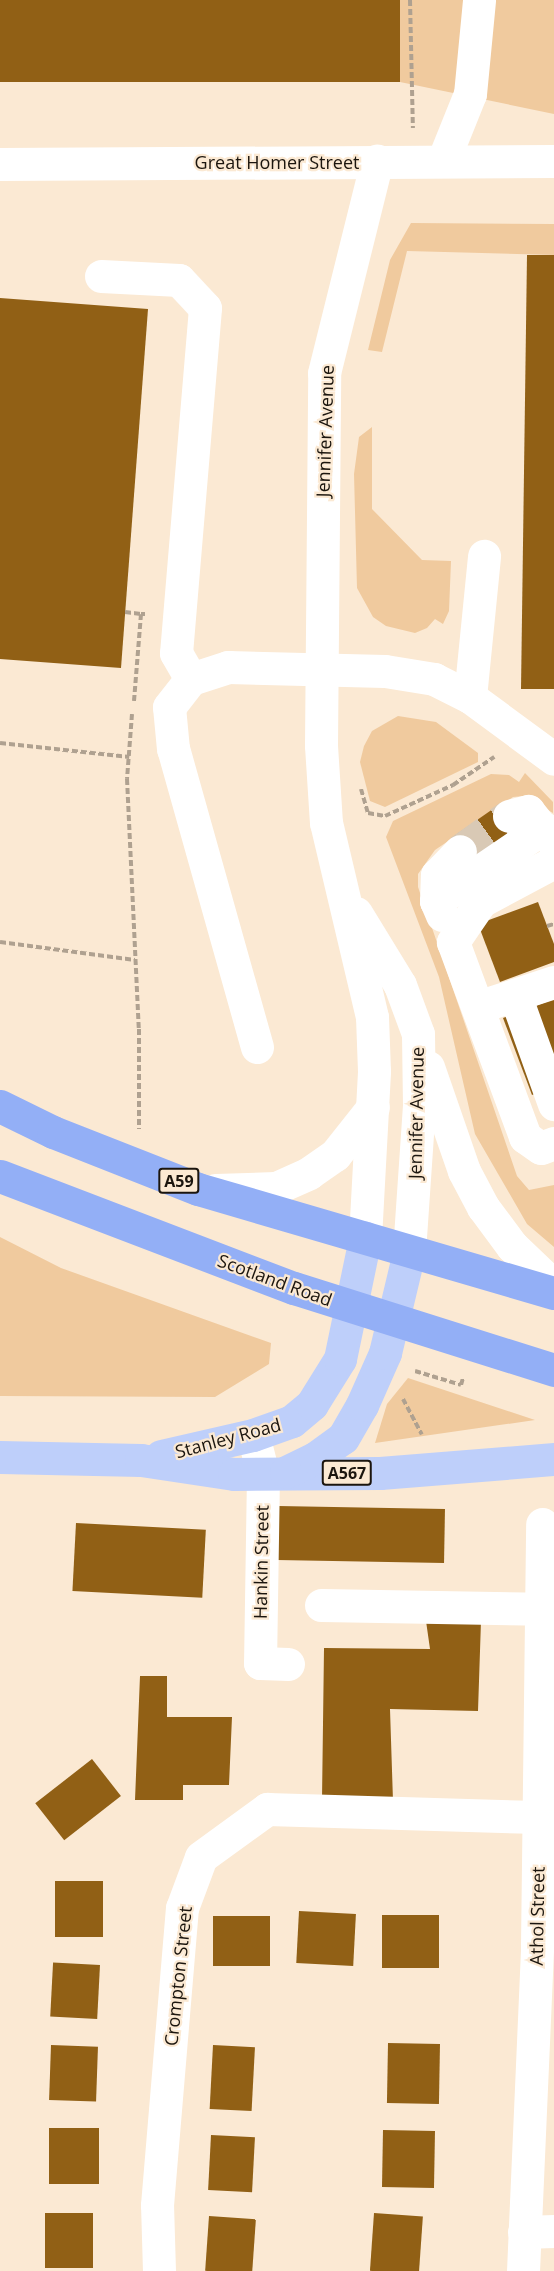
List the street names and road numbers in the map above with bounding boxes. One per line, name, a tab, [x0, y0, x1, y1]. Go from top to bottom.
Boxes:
street label: Great Homer Street	[195, 151, 359, 173]
street label: Jennifer Avenue	[312, 364, 338, 498]
street label: Jennifer Avenue	[404, 1047, 428, 1179]
road number: A59	[158, 1168, 200, 1194]
street label: Scotland Road	[215, 1249, 335, 1311]
street label: Stanley Road	[173, 1414, 283, 1462]
road number: A567	[322, 1460, 372, 1486]
street label: Hankin Street	[249, 1505, 273, 1619]
street label: Athol Street	[525, 1866, 549, 1966]
street label: Crompton Street	[160, 1905, 196, 2047]

